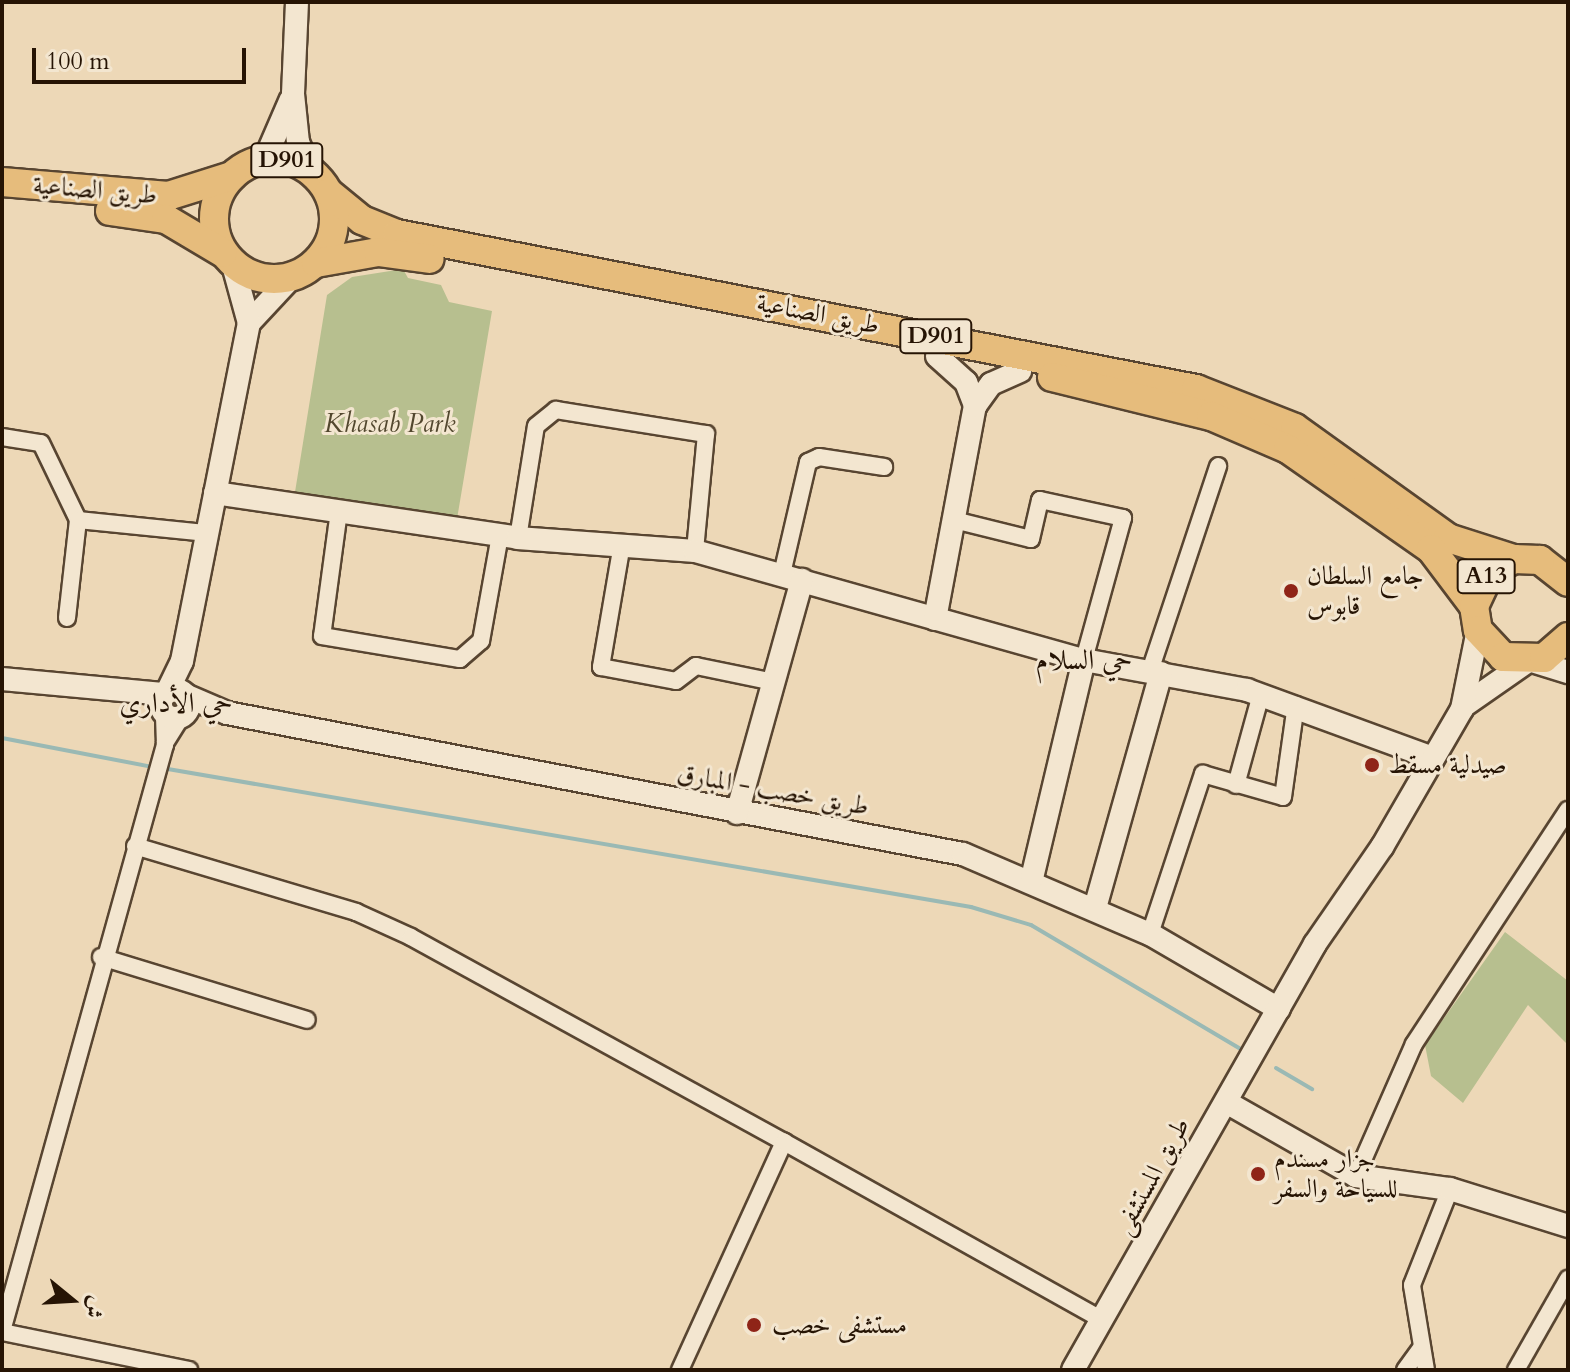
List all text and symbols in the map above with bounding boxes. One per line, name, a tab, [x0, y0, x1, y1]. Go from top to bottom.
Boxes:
scale bar	[36, 32, 250, 82]
text: 100 m	[46, 45, 110, 78]
road number: D901	[249, 140, 325, 180]
street label: طريق الصناعية	[32, 169, 158, 211]
street label: طريق الصناعية	[754, 287, 882, 341]
road number: D901	[898, 316, 974, 356]
park label: Khasab Park	[324, 408, 456, 440]
road number: A13	[1456, 556, 1516, 596]
place label: جامع السلطان قابوس	[1307, 560, 1424, 622]
marker: جامع السلطان قابوس	[1282, 582, 1300, 600]
district label: حي السلام	[1036, 643, 1132, 677]
district label: حي الأداري	[119, 686, 233, 720]
place label: صيدلية مسقط	[1388, 749, 1507, 781]
marker: صيدلية مسقط	[1363, 756, 1381, 774]
street label: طريق خصب - المبارق	[675, 758, 871, 822]
street label: طريق المستشفى	[1107, 1112, 1197, 1240]
place label: جزار مسندم للسياحة والسفر	[1274, 1143, 1398, 1204]
marker: جزار مسندم للسياحة والسفر	[1249, 1165, 1267, 1183]
north arrow	[32, 1260, 112, 1340]
text: ش	[77, 1292, 112, 1322]
place label: مستشفى خصب	[772, 1309, 907, 1341]
marker: مستشفى خصب	[743, 1314, 765, 1336]

